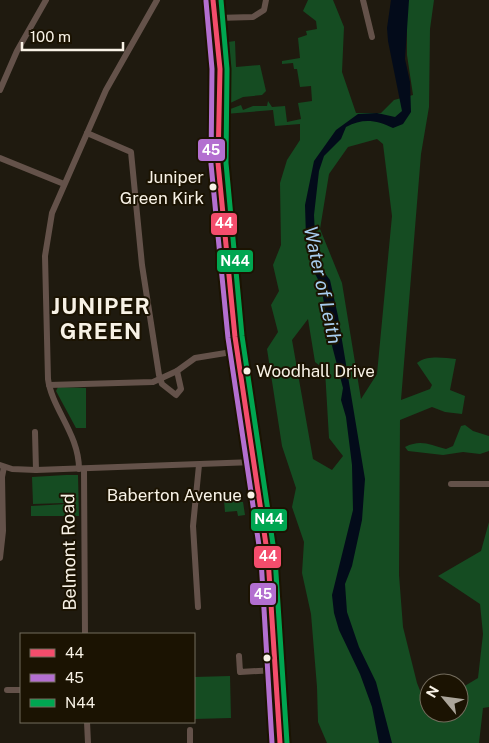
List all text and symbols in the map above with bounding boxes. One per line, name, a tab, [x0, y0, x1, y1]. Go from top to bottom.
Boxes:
scale bar	[22, 20, 124, 52]
text: 100 m	[30, 28, 71, 45]
line badge: 45	[197, 138, 226, 162]
text: 45	[202, 142, 220, 158]
place label: Juniper Green Kirk	[120, 167, 204, 208]
marker: Juniper Green Kirk	[208, 182, 218, 192]
line badge: 44	[210, 212, 238, 236]
text: 44	[215, 215, 233, 231]
water label: Water of Leith	[300, 224, 346, 346]
line badge: N44	[216, 249, 254, 273]
text: N44	[220, 253, 250, 269]
district label: JUNIPER GREEN	[51, 293, 151, 344]
place label: Woodhall Drive	[256, 361, 375, 381]
marker: Woodhall Drive	[242, 366, 252, 376]
place label: Baberton Avenue	[107, 485, 242, 505]
marker: Baberton Avenue	[246, 490, 256, 500]
street label: Belmont Road	[57, 493, 80, 611]
line badge: N44	[250, 508, 288, 532]
text: N44	[254, 511, 284, 527]
line badge: 44	[253, 545, 282, 569]
text: 44	[259, 548, 277, 564]
line badge: 45	[249, 582, 277, 606]
text: 45	[254, 586, 272, 602]
legend	[20, 633, 195, 723]
text: 44	[65, 644, 84, 661]
unlabelled marker	[262, 653, 272, 663]
text: 45	[65, 669, 84, 686]
north arrow	[419, 673, 469, 723]
text: N	[423, 683, 442, 700]
text: N44	[65, 694, 95, 711]

